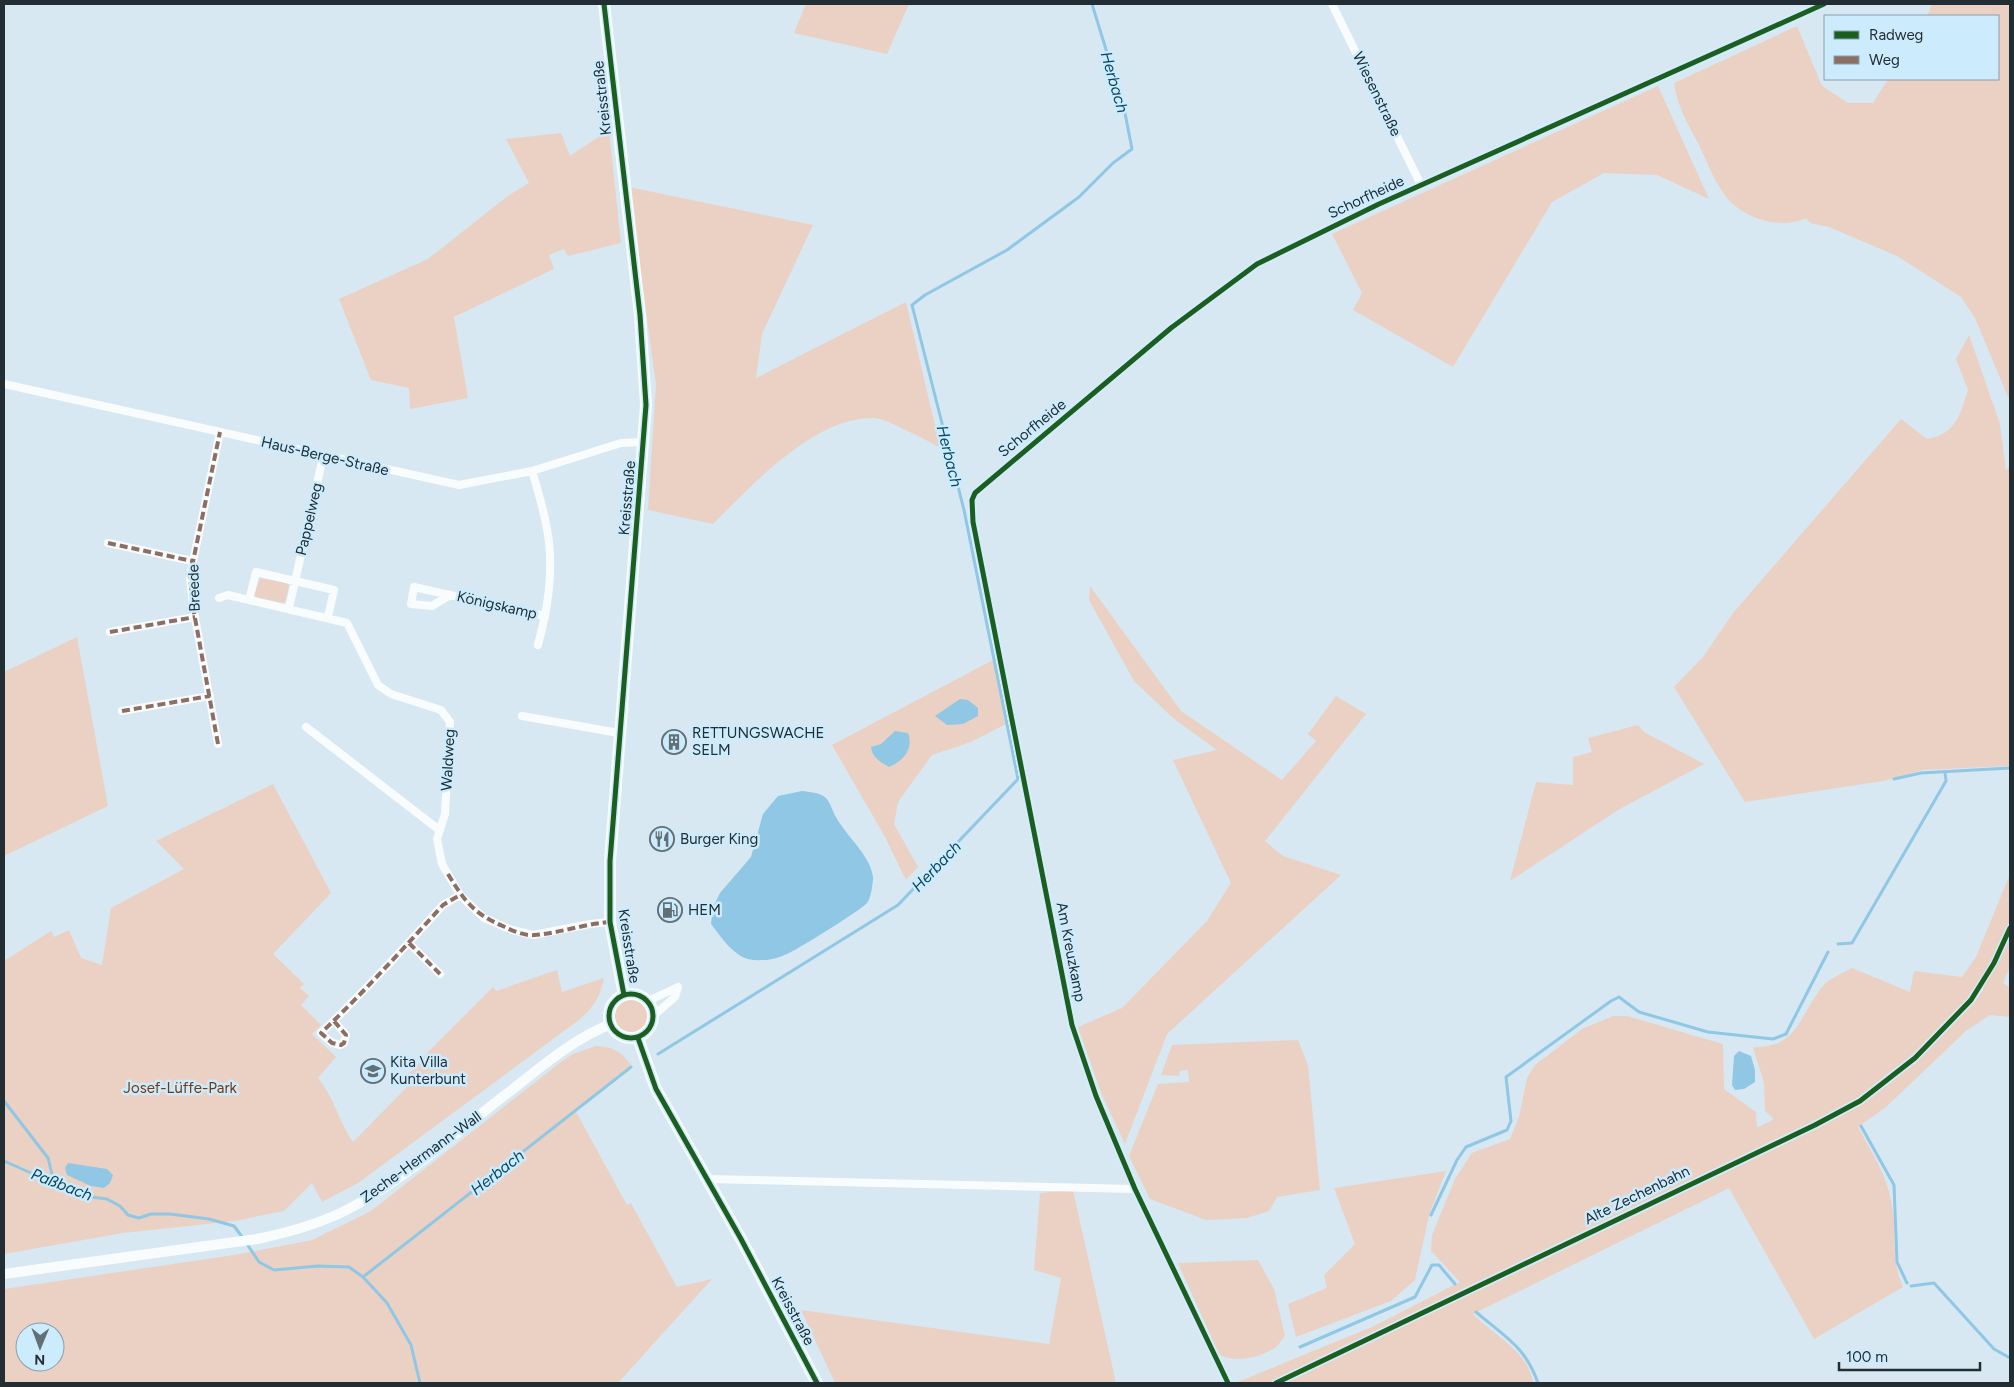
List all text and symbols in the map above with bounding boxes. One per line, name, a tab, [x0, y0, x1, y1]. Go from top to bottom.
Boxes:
legend	[1824, 15, 1999, 80]
text: Radweg	[1869, 26, 1923, 44]
water label: Herbach	[1097, 49, 1132, 115]
street label: Wiesenstraße	[1349, 49, 1405, 139]
text: Weg	[1869, 51, 1900, 69]
street label: Kreisstraße	[589, 60, 615, 136]
street label: Schorfheide	[1325, 172, 1407, 222]
street label: Schorfheide	[994, 395, 1070, 461]
water label: Herbach	[933, 423, 966, 489]
street label: Haus-Berge-Straße	[259, 433, 391, 479]
street label: Kreisstraße	[615, 460, 639, 536]
street label: Pappelweg	[292, 481, 326, 557]
street label: Breede	[184, 564, 204, 612]
street label: Königskamp	[455, 587, 539, 623]
place label: RETTUNGSWACHE SELM	[692, 724, 824, 759]
street label: Waldweg	[437, 729, 459, 791]
building icon: RETTUNGSWACHE SELM	[661, 729, 687, 755]
restaurant icon: Burger King	[649, 826, 675, 852]
place label: Burger King	[680, 830, 758, 848]
water label: Herbach	[908, 837, 965, 895]
fuel station icon: HEM	[657, 897, 683, 923]
place label: HEM	[688, 901, 721, 919]
street label: Am Kreuzkamp	[1053, 901, 1090, 1003]
street label: Kreisstraße	[614, 908, 644, 984]
place label: Kita Villa Kunterbunt	[390, 1053, 466, 1088]
school or university icon: Kita Villa Kunterbunt	[360, 1058, 386, 1084]
park label: Josef-Lüffe-Park	[123, 1079, 238, 1097]
street label: Zeche-Hermann-Wall	[357, 1107, 485, 1207]
water label: Herbach	[467, 1146, 528, 1199]
street label: Alte Zechenbahn	[1581, 1162, 1693, 1228]
water label: Paßbach	[29, 1164, 95, 1205]
street label: Kreisstraße	[767, 1274, 819, 1348]
north arrow	[15, 1322, 65, 1372]
scale bar	[1839, 1340, 1980, 1372]
text: 100 m	[1846, 1348, 1888, 1366]
text: N	[34, 1351, 45, 1368]

